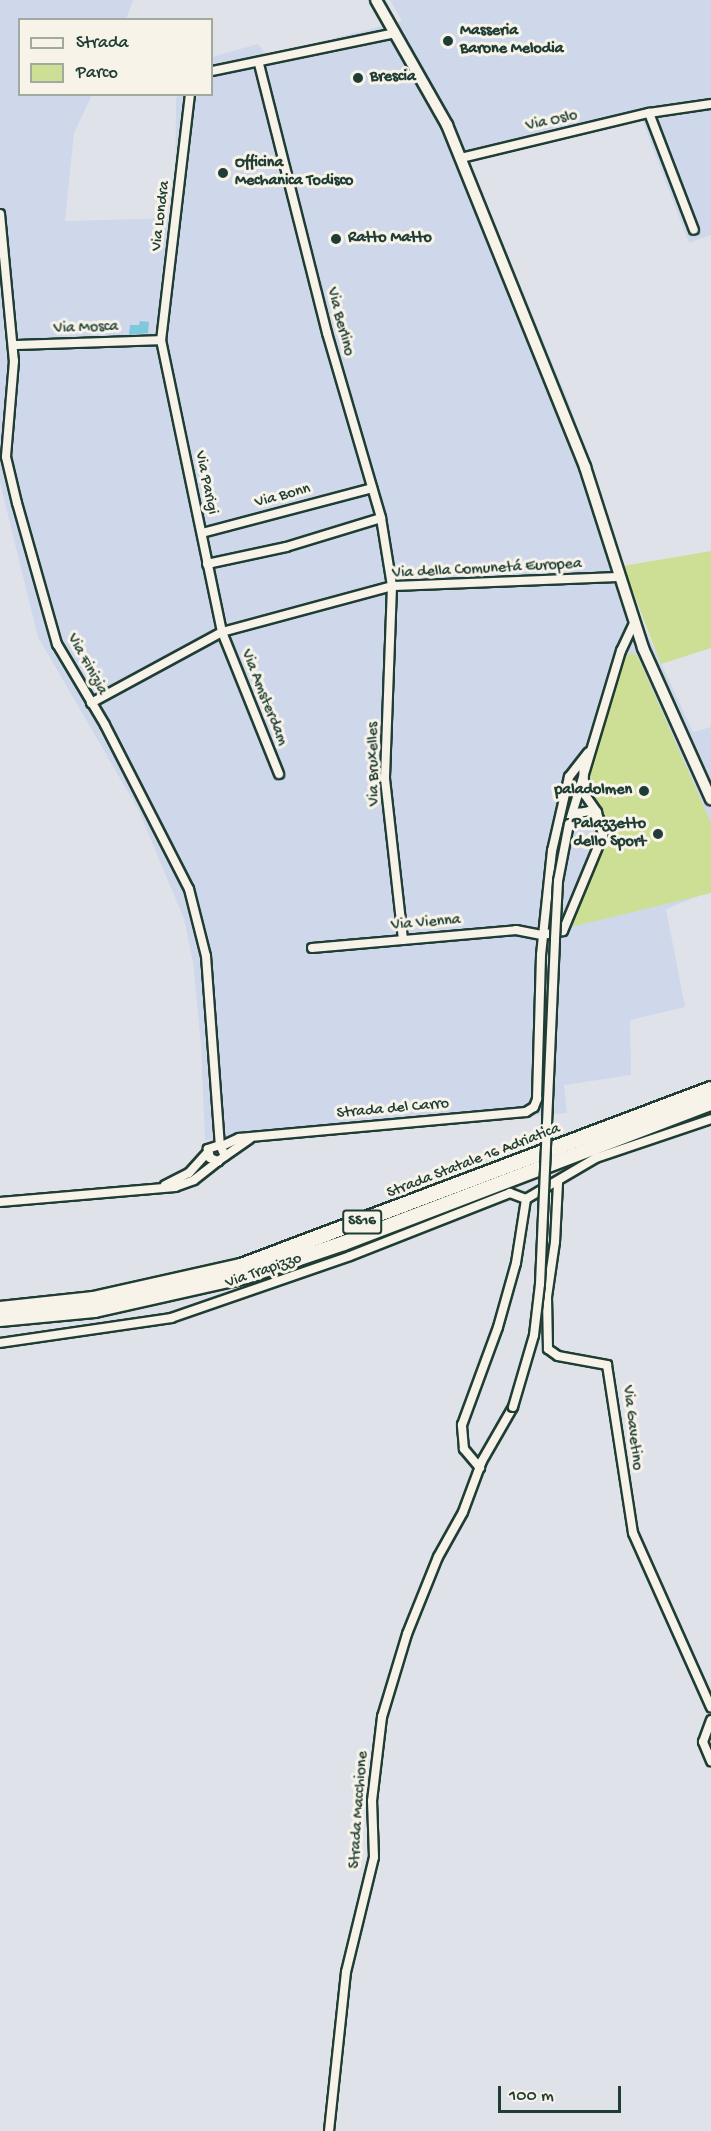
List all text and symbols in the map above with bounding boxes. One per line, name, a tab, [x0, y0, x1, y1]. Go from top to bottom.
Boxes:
legend	[18, 18, 213, 96]
place label: Masseria Barone Melodia	[460, 22, 564, 60]
text: Strada	[76, 33, 129, 54]
marker: Masseria Barone Melodia	[441, 34, 455, 48]
text: Parco	[76, 63, 118, 84]
place label: Brescia	[370, 68, 416, 88]
marker: Brescia	[351, 71, 365, 85]
street label: Via Oslo	[524, 107, 580, 137]
place label: Officina Mechanica Todisco	[235, 154, 353, 192]
marker: Officina Mechanica Todisco	[216, 166, 230, 180]
street label: Via Londra	[148, 180, 176, 252]
place label: Ratto Matto	[348, 229, 432, 249]
marker: Ratto Matto	[329, 232, 343, 246]
street label: Via Berlino	[321, 286, 357, 358]
street label: Via Mosca	[53, 318, 119, 340]
street label: Via Parigi	[189, 449, 221, 517]
street label: Via Bonn	[253, 480, 313, 514]
street label: Via della Comunetá Europea	[392, 555, 582, 585]
street label: Via Finizia	[61, 631, 111, 699]
street label: Via Amsterdam	[235, 647, 291, 749]
street label: Via Bruxelles	[365, 722, 385, 806]
place label: paladolmen	[554, 781, 632, 801]
marker: paladolmen	[637, 784, 651, 798]
place label: Palazzetto dello Sport	[572, 815, 646, 853]
marker: Palazzetto dello Sport	[651, 827, 665, 841]
street label: Via Vienna	[390, 911, 462, 937]
street label: Strada del Carro	[336, 1096, 450, 1124]
street label: Strada Statale 16 Adriatica	[385, 1120, 563, 1204]
road number: SS16	[341, 1210, 383, 1234]
street label: Via Trapizzo	[223, 1250, 305, 1294]
street label: Via Gavetino	[616, 1385, 646, 1471]
street label: Strada Macchione	[346, 1751, 374, 1869]
scale bar	[501, 2074, 624, 2112]
text: 100 m	[509, 2086, 554, 2107]

